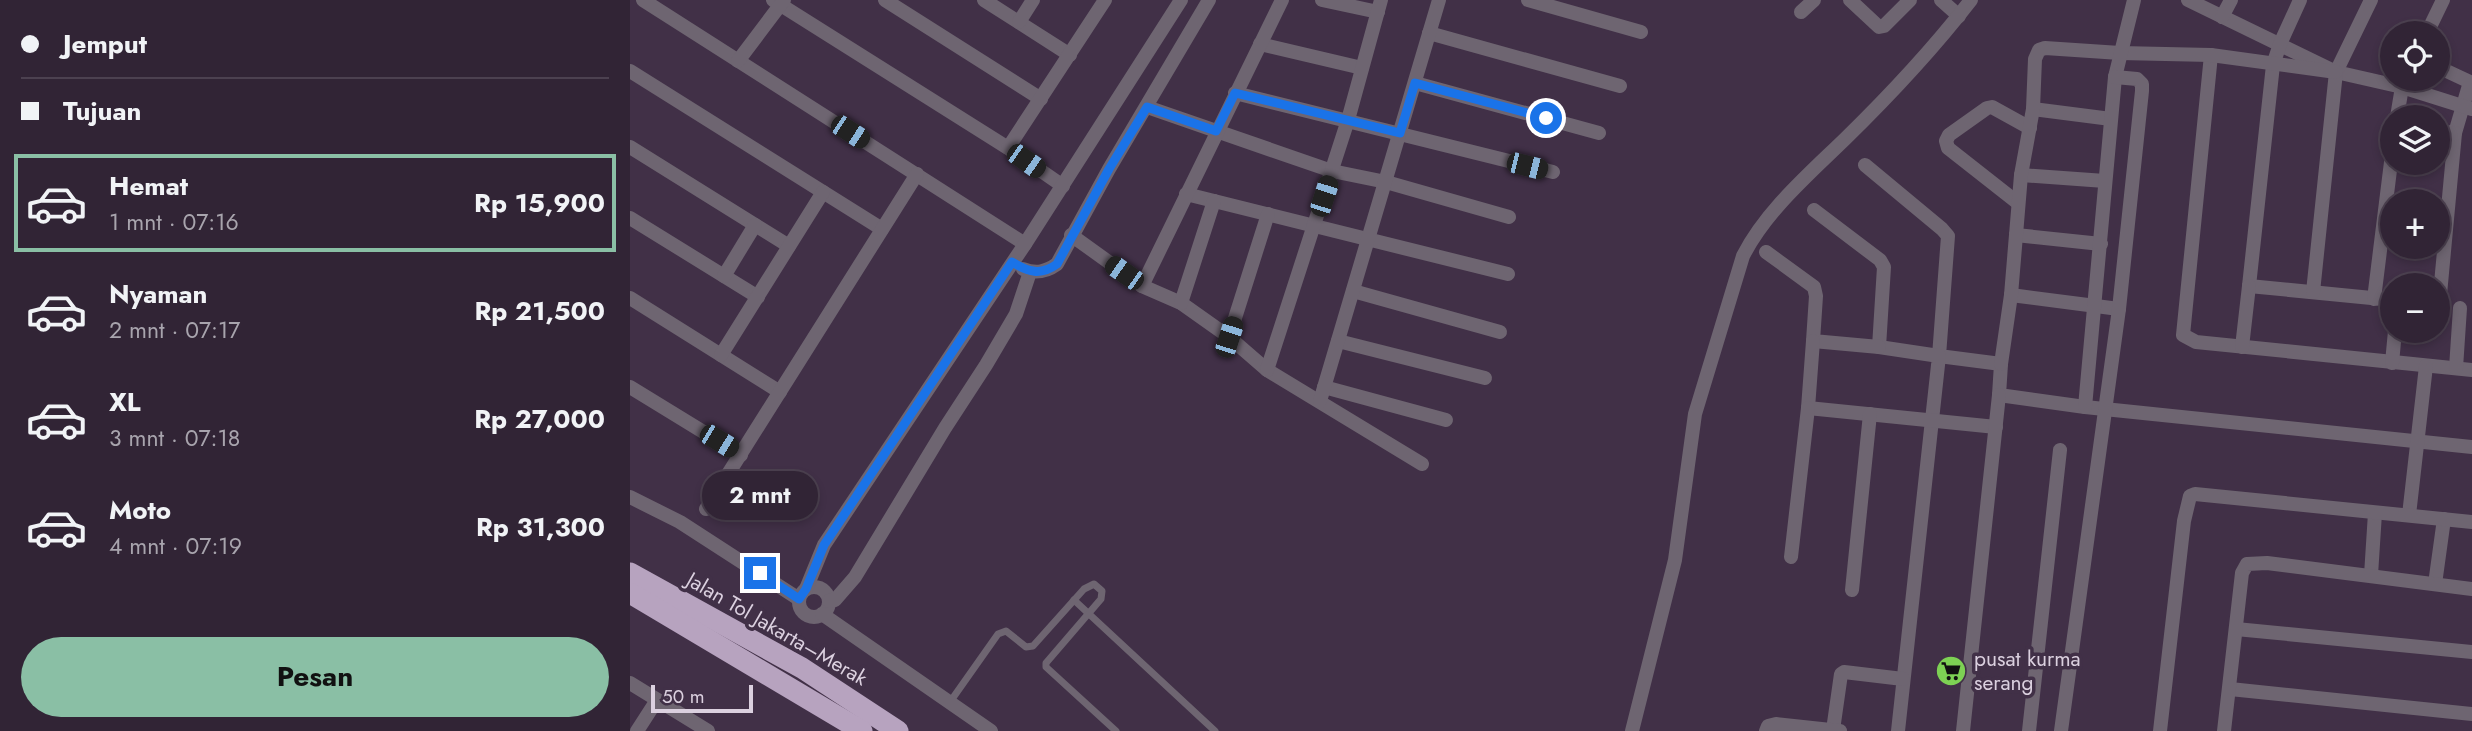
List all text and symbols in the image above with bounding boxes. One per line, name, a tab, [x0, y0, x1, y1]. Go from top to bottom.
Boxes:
map controls	[2380, 21, 2450, 343]
button: locate	[2380, 21, 2450, 91]
text: Jemput	[63, 25, 147, 63]
text: Tujuan	[63, 92, 141, 130]
route start	[1530, 102, 1562, 134]
button: layers	[2380, 105, 2450, 175]
car	[827, 112, 874, 152]
car	[1003, 140, 1050, 182]
car	[1505, 151, 1550, 181]
text: Hemat	[109, 167, 188, 205]
icon: car	[25, 172, 88, 235]
car	[1308, 173, 1341, 219]
text: Rp 15,900	[474, 184, 605, 222]
button: +	[2380, 189, 2450, 259]
text: 1 mnt · 07:16	[109, 205, 239, 239]
car	[1101, 252, 1148, 294]
button: −	[2380, 273, 2450, 343]
text: Nyaman	[109, 275, 208, 313]
icon: car	[25, 280, 88, 343]
text: Rp 21,500	[474, 292, 605, 330]
text: 2 mnt · 07:17	[109, 313, 240, 347]
car	[1213, 314, 1246, 360]
text: XL	[109, 383, 141, 421]
icon: car	[25, 388, 88, 451]
text: Rp 27,000	[474, 400, 605, 438]
text: 3 mnt · 07:18	[109, 421, 240, 455]
car	[696, 421, 743, 461]
callout: 2 mnt	[702, 472, 818, 520]
text: 2 mnt	[729, 478, 791, 512]
text: Moto	[109, 491, 171, 529]
icon: car	[25, 496, 88, 559]
text: Rp 31,300	[476, 508, 605, 546]
text: 4 mnt · 07:19	[109, 529, 242, 563]
route end	[744, 557, 776, 589]
street label: Jalan Tol Jakarta–Merak	[678, 563, 874, 693]
button: Pesan	[21, 637, 609, 717]
place label: pusat kurma serang	[1974, 644, 2081, 698]
supermarket icon: pusat kurma serang	[1934, 654, 1968, 688]
scale bar	[651, 682, 752, 714]
text: 50 m	[662, 683, 705, 710]

